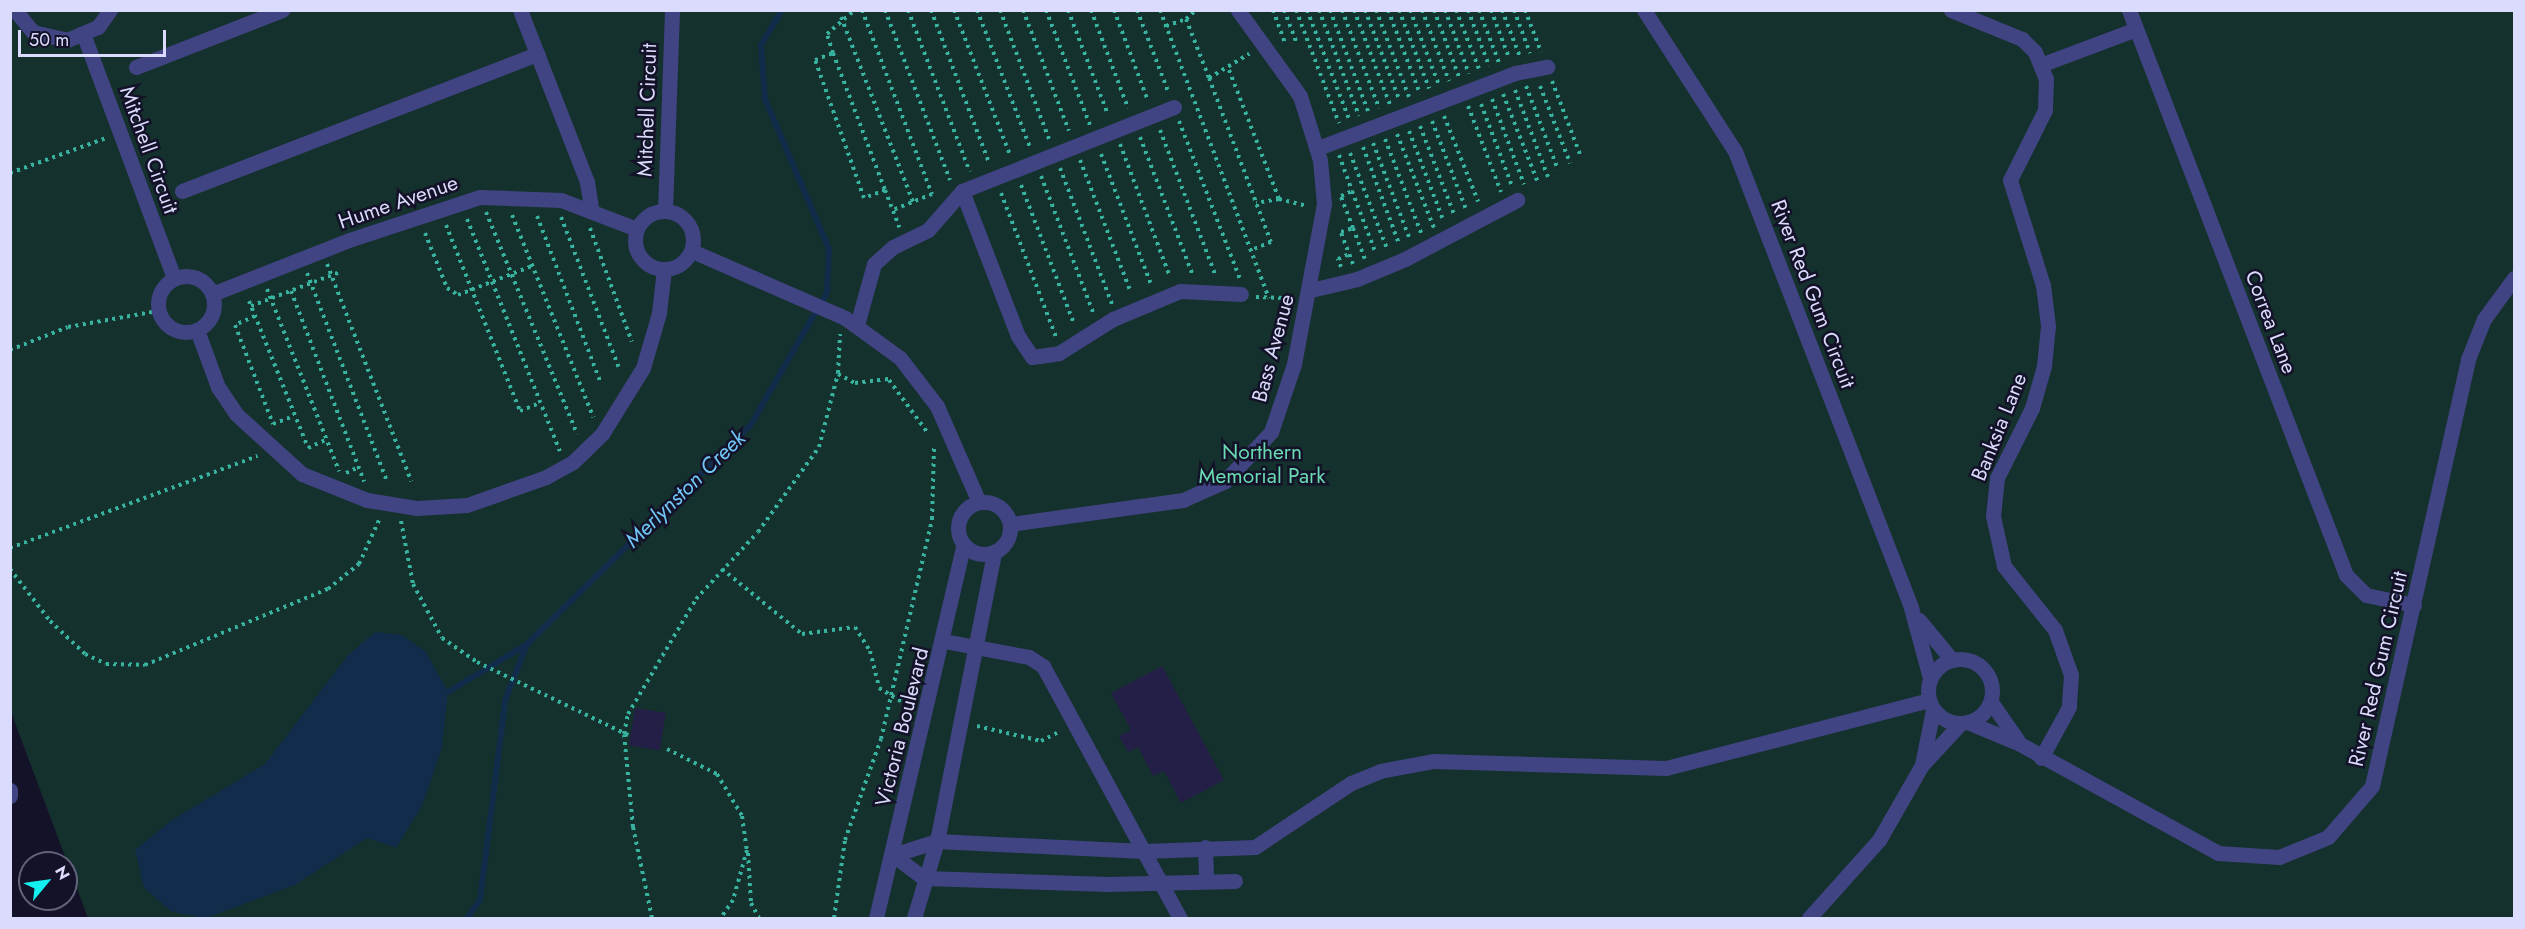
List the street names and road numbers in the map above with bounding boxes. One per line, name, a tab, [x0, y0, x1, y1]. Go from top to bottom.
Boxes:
street label: Mitchell Circuit	[632, 43, 662, 177]
street label: Mitchell Circuit	[114, 83, 184, 217]
street label: Hume Avenue	[335, 170, 461, 234]
street label: River Red Gum Circuit	[1765, 196, 1861, 392]
street label: Correa Lane	[2240, 267, 2302, 377]
street label: Bass Avenue	[1247, 291, 1299, 405]
street label: Banksia Lane	[1966, 370, 2032, 484]
street label: River Red Gum Circuit	[2343, 569, 2413, 769]
street label: Victoria Boulevard	[870, 645, 934, 809]

